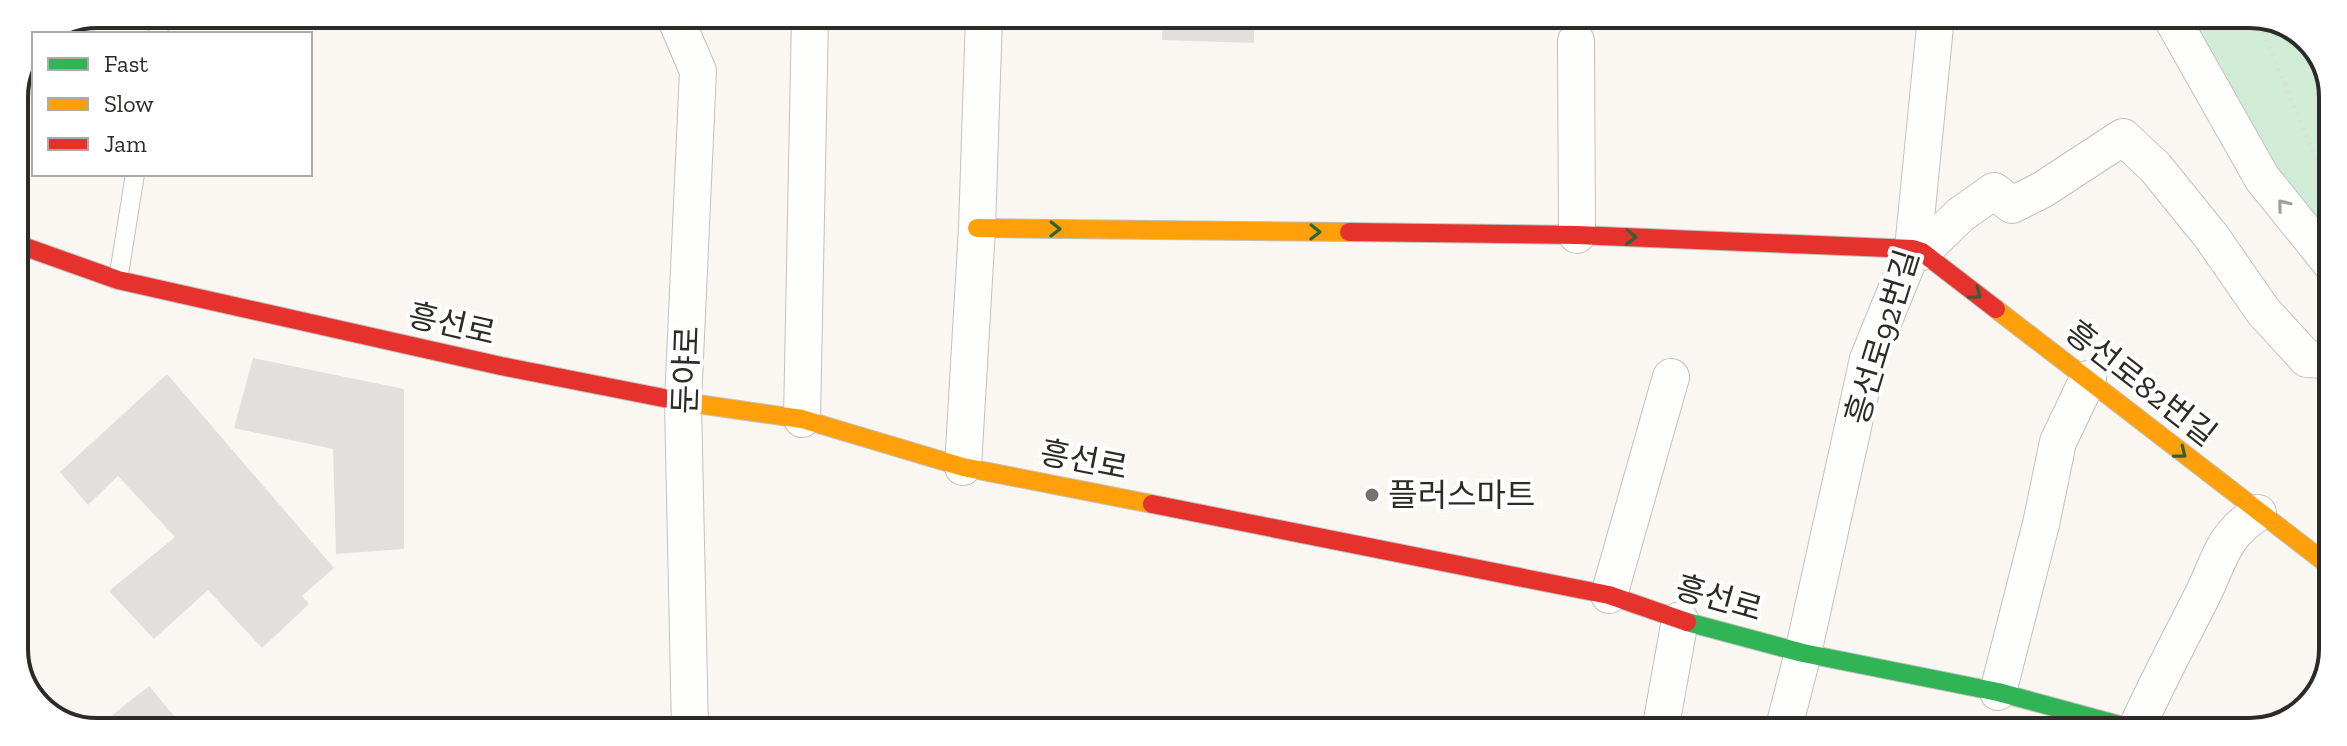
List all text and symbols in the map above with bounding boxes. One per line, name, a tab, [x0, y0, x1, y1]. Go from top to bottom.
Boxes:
legend	[32, 32, 312, 176]
text: Fast	[104, 49, 148, 78]
text: Slow	[104, 89, 154, 118]
text: Jam	[104, 129, 147, 158]
one-way arrow	[2278, 199, 2293, 214]
one-way arrow	[1049, 220, 1062, 238]
one-way arrow	[1309, 223, 1322, 241]
one-way arrow	[1625, 229, 1638, 246]
street label: 흥선로92번길	[1837, 245, 1927, 429]
one-way arrow	[1967, 284, 1982, 298]
street label: 흥선로	[405, 296, 499, 352]
street label: 흥선로82번길	[2058, 312, 2224, 454]
street label: 둔야로	[665, 325, 707, 415]
street label: 흥선로	[1037, 433, 1131, 487]
one-way arrow	[2172, 443, 2187, 457]
place label: 플러스마트	[1388, 476, 1535, 514]
marker: 플러스마트	[1363, 486, 1381, 504]
street label: 흥선로	[1671, 568, 1767, 628]

